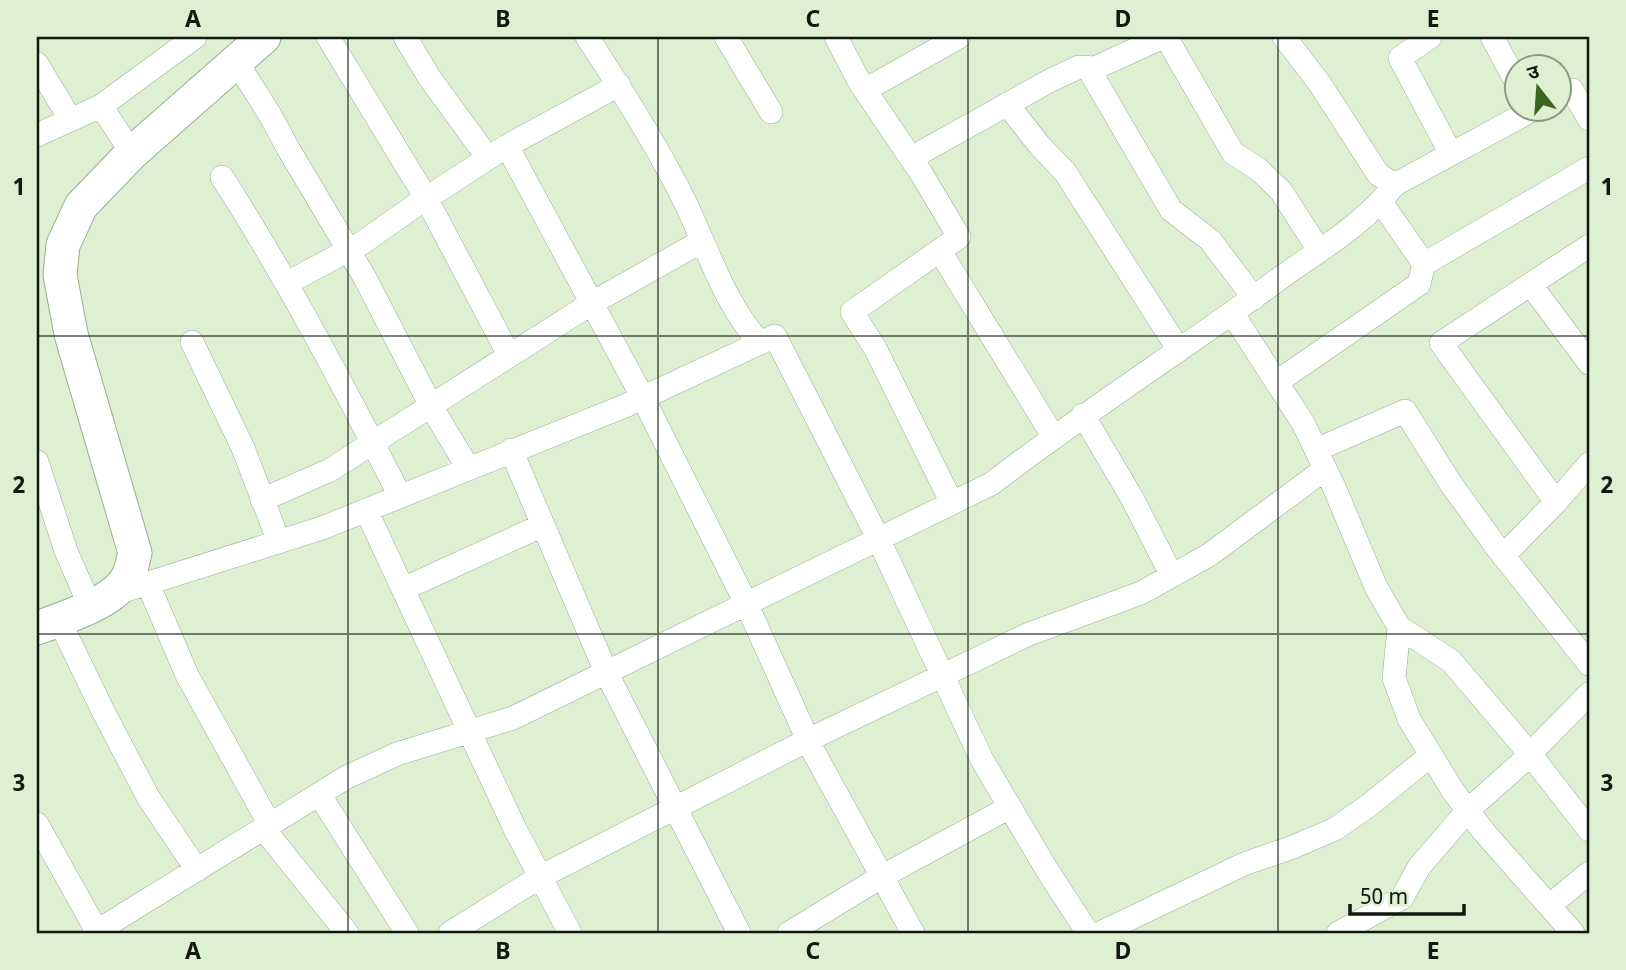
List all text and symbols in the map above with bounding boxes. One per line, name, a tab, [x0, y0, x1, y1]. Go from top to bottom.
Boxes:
text: A	[185, 6, 201, 36]
text: B	[495, 6, 511, 36]
text: C	[806, 6, 821, 36]
text: D	[1115, 6, 1131, 36]
text: E	[1427, 6, 1439, 36]
north arrow	[1504, 52, 1574, 122]
text: उ	[1525, 60, 1544, 88]
text: 1	[12, 174, 26, 204]
text: 1	[1600, 174, 1614, 204]
text: 2	[12, 472, 26, 502]
text: 2	[1600, 472, 1614, 502]
text: 3	[12, 770, 26, 800]
text: 3	[1600, 770, 1614, 800]
scale bar	[1350, 872, 1463, 916]
text: 50 m	[1360, 885, 1408, 913]
text: A	[185, 938, 201, 968]
text: B	[495, 938, 511, 968]
text: C	[806, 938, 821, 968]
text: D	[1115, 938, 1131, 968]
text: E	[1427, 938, 1439, 968]

